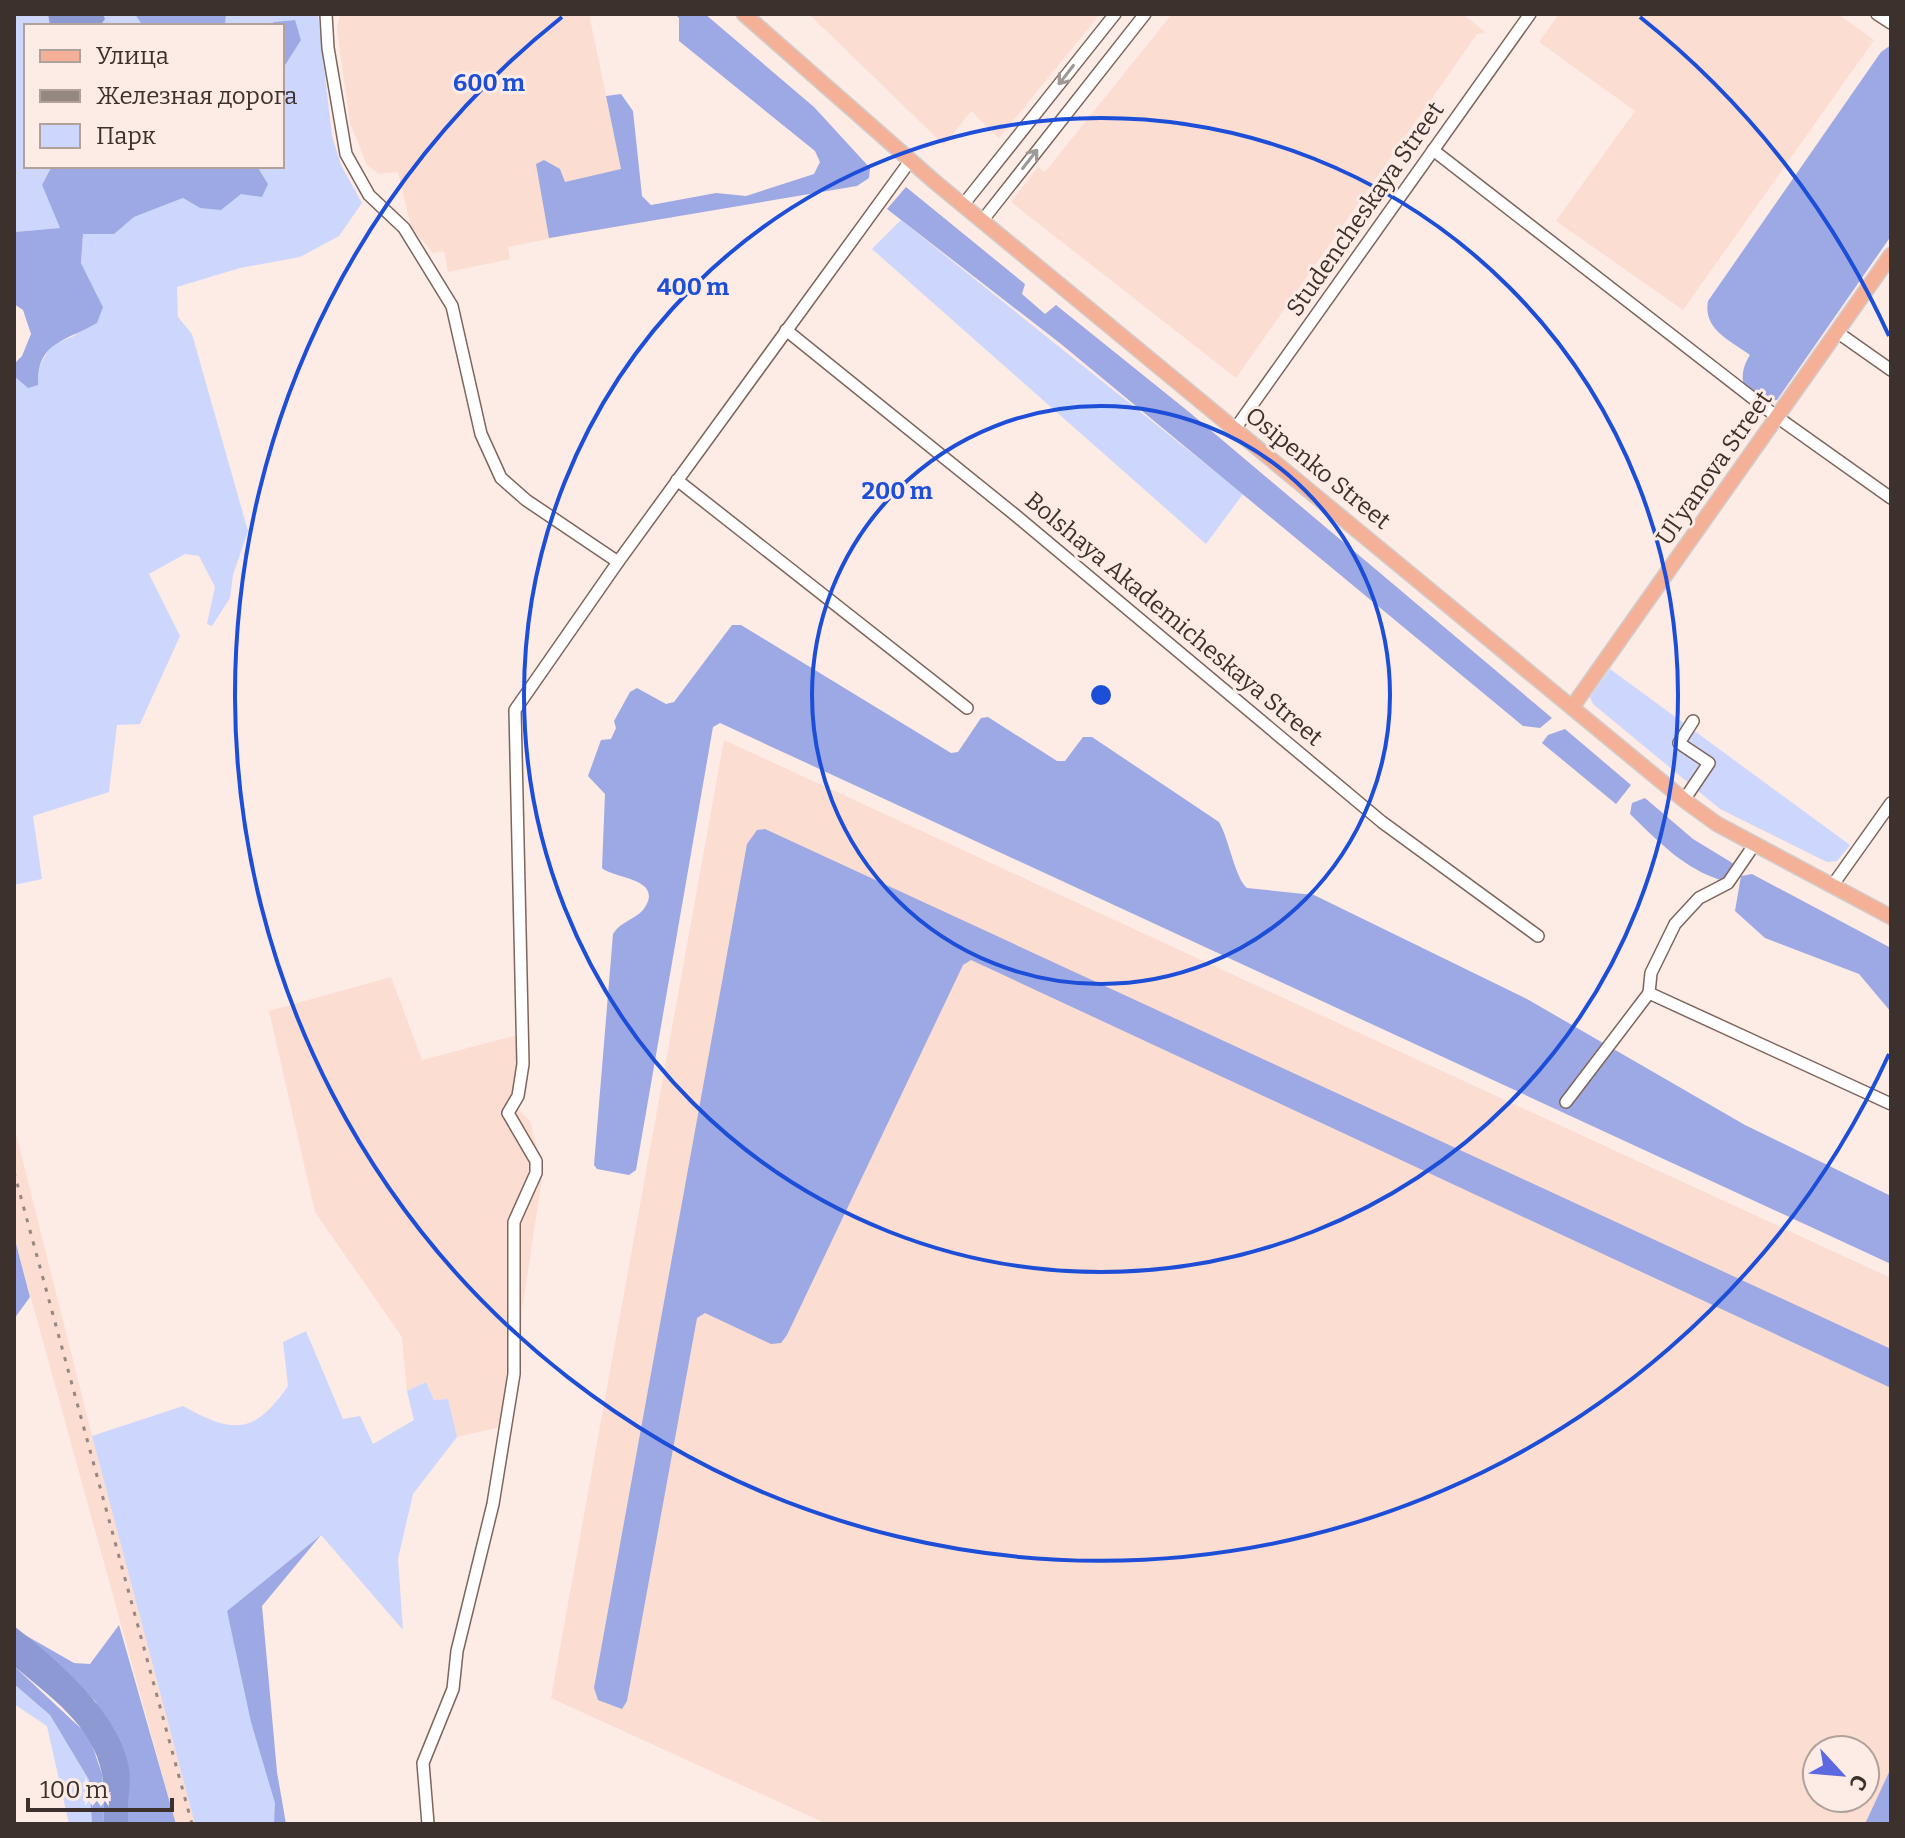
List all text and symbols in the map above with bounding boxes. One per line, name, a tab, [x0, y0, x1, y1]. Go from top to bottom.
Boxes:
legend	[24, 24, 284, 168]
text: Улица	[96, 42, 169, 70]
one-way arrow	[1057, 64, 1075, 85]
text: 600 m	[453, 69, 525, 97]
text: Железная дорога	[96, 82, 298, 110]
street label: Studencheskaya Street	[1280, 96, 1450, 321]
text: Парк	[96, 122, 156, 150]
one-way arrow	[1022, 149, 1039, 170]
text: 400 m	[657, 273, 729, 301]
street label: Ul'yanova Street	[1650, 385, 1778, 550]
street label: Osipenko Street	[1240, 401, 1396, 535]
text: 200 m	[861, 477, 933, 505]
street label: Bolshaya Akademicheskaya Street	[1020, 486, 1329, 752]
centre of rings	[1087, 681, 1115, 709]
north arrow	[1801, 1734, 1881, 1814]
scale bar	[28, 1762, 172, 1812]
text: С	[1843, 1770, 1874, 1795]
text: 100 m	[40, 1776, 108, 1804]

